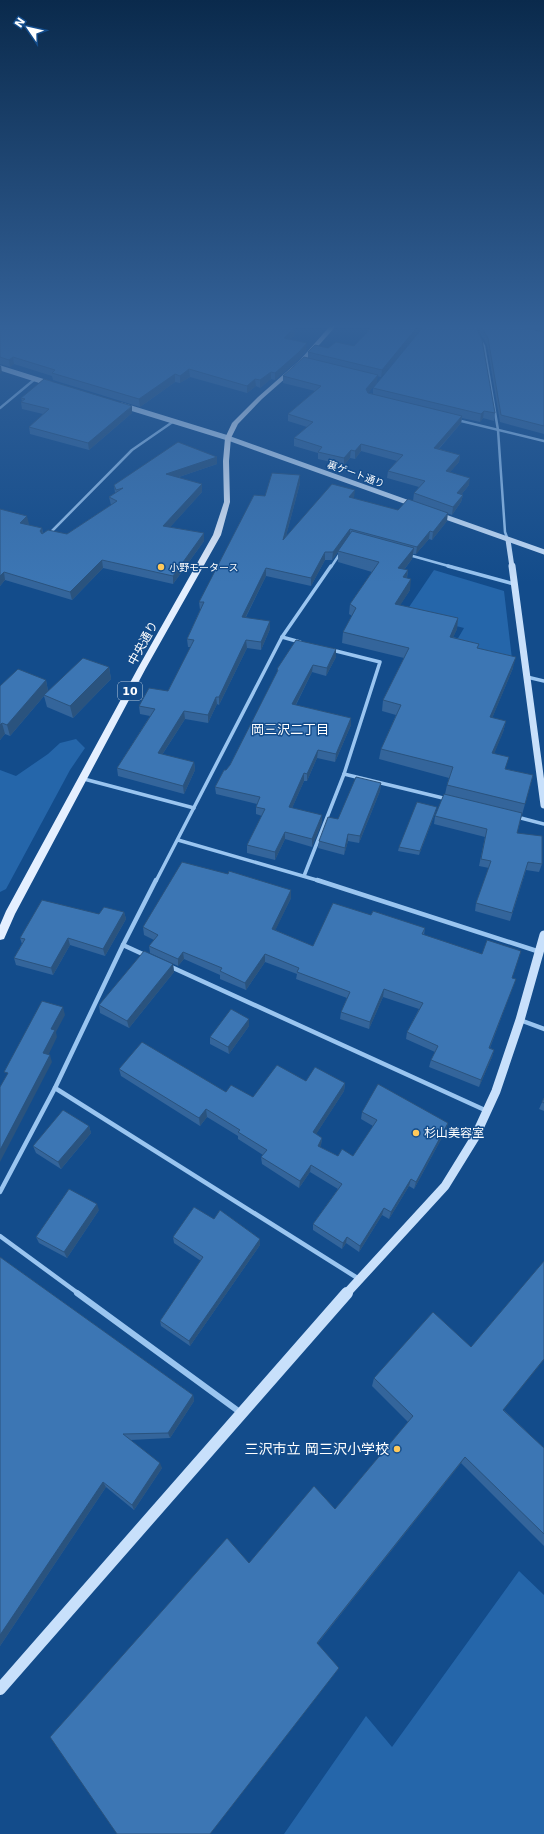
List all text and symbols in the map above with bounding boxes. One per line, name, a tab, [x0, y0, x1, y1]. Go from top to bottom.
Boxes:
north arrow	[8, 8, 48, 48]
text: N	[12, 15, 28, 30]
street label: 裏ゲート通り	[326, 459, 386, 489]
marker: 小野モータース	[156, 562, 166, 572]
place label: 小野モータース	[169, 562, 239, 573]
street label: 中央通り	[125, 619, 161, 667]
road number: 10	[118, 682, 142, 700]
district label: 岡三沢二丁目	[251, 722, 329, 737]
place label: 杉山美容室	[424, 1126, 484, 1140]
marker: 杉山美容室	[411, 1128, 421, 1138]
place label: 三沢市立 岡三沢小学校	[245, 1441, 389, 1457]
marker: 三沢市立 岡三沢小学校	[392, 1444, 402, 1454]

